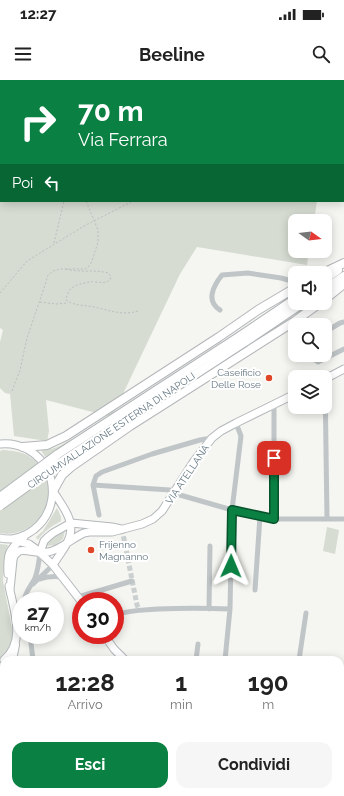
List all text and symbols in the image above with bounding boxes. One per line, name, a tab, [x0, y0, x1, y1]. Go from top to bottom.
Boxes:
text: 12:27	[20, 5, 56, 23]
icon: menu	[12, 43, 34, 65]
icon: search	[310, 43, 332, 65]
text: Beeline	[139, 44, 205, 65]
text: 70 m	[78, 95, 144, 128]
icon: right	[12, 96, 64, 148]
text: Via Ferrara	[78, 129, 168, 150]
icon: left	[41, 172, 63, 194]
text: Poi	[12, 174, 33, 192]
north arrow	[288, 214, 332, 258]
map controls	[288, 214, 332, 414]
button: sound	[288, 266, 332, 310]
button: search	[288, 318, 332, 362]
place label: Caseificio Delle Rose	[211, 367, 261, 390]
street label: CIRCUMVALLAZIONE ESTERNA DI NAPOLI	[26, 370, 197, 491]
button: layers	[288, 370, 332, 414]
marker: Caseificio Delle Rose	[264, 373, 274, 383]
pin	[257, 441, 291, 475]
street label: VIA ATELLANA	[164, 442, 211, 506]
icon: arrive	[263, 447, 285, 469]
place label: Frijenno Magnanno	[99, 539, 148, 562]
marker: Frijenno Magnanno	[86, 545, 96, 555]
position arrow	[210, 545, 252, 587]
speed limit sign: 30	[72, 592, 124, 644]
text: 27	[27, 601, 49, 625]
text: km/h	[25, 622, 51, 633]
text: 12:28	[55, 668, 115, 697]
text: 1	[175, 668, 187, 697]
text: 190	[248, 668, 289, 697]
text: Arrivo	[67, 697, 103, 712]
text: min	[170, 697, 192, 712]
text: m	[262, 697, 274, 712]
button: Esci	[12, 742, 168, 788]
button: Condividi	[176, 742, 332, 788]

